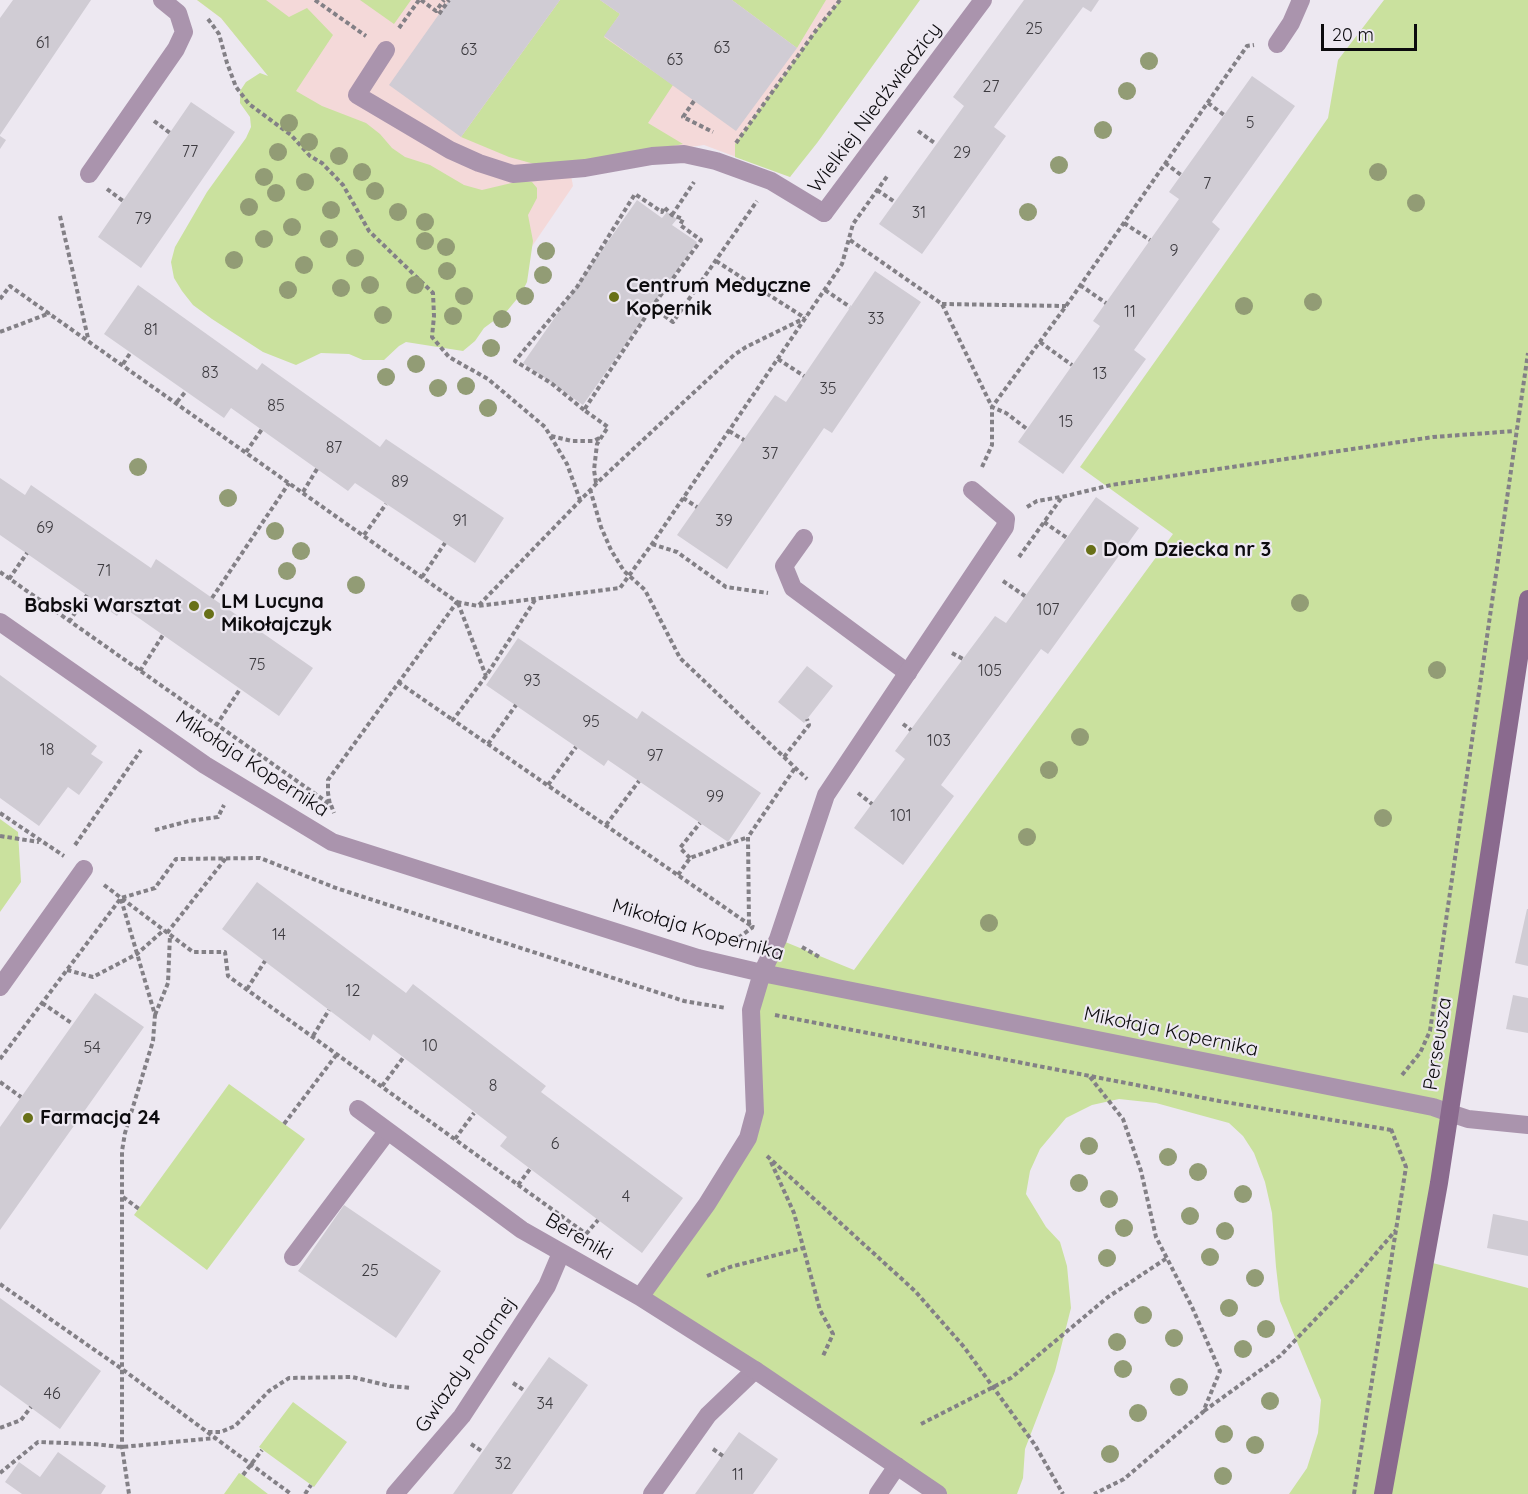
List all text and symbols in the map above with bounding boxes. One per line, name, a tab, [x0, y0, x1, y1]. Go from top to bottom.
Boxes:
scale bar	[1324, 12, 1420, 50]
street label: Wielkiej Niedźwiedzicy	[803, 18, 947, 198]
house number: 25	[1025, 19, 1043, 39]
text: 20 m	[1332, 23, 1374, 46]
house number: 61	[36, 33, 50, 53]
house number: 63	[714, 38, 730, 58]
house number: 63	[461, 40, 477, 60]
house number: 63	[667, 50, 683, 70]
house number: 27	[983, 77, 999, 97]
house number: 5	[1246, 113, 1254, 133]
house number: 77	[182, 142, 198, 162]
house number: 29	[953, 143, 971, 163]
house number: 7	[1203, 174, 1211, 194]
house number: 31	[912, 203, 926, 223]
house number: 79	[134, 209, 152, 229]
house number: 9	[1170, 241, 1178, 261]
place label: Centrum Medyczne Kopernik	[626, 274, 811, 321]
marker: Centrum Medyczne Kopernik	[607, 290, 621, 304]
house number: 11	[1124, 302, 1136, 322]
house number: 33	[868, 309, 884, 329]
house number: 81	[144, 320, 158, 340]
house number: 83	[201, 363, 219, 383]
house number: 13	[1093, 364, 1107, 384]
house number: 35	[819, 379, 837, 399]
house number: 85	[267, 396, 285, 416]
house number: 15	[1059, 412, 1073, 432]
house number: 87	[326, 438, 342, 458]
house number: 37	[762, 444, 778, 464]
house number: 89	[391, 472, 409, 492]
house number: 91	[453, 511, 467, 531]
house number: 39	[715, 511, 733, 531]
house number: 69	[36, 518, 54, 538]
place label: Dom Dziecka nr 3	[1103, 538, 1271, 562]
marker: Dom Dziecka nr 3	[1084, 543, 1098, 557]
house number: 71	[97, 561, 111, 581]
place label: LM Lucyna Mikołajczyk	[221, 590, 332, 637]
place label: Babski Warsztat	[24, 594, 182, 618]
marker: Babski Warsztat	[187, 599, 201, 613]
house number: 107	[1037, 600, 1059, 620]
marker: LM Lucyna Mikołajczyk	[202, 607, 216, 621]
house number: 75	[249, 655, 265, 675]
house number: 105	[978, 661, 1002, 681]
house number: 93	[523, 671, 541, 691]
street label: Mikołaja Kopernika	[171, 706, 333, 822]
house number: 95	[582, 712, 600, 732]
house number: 103	[927, 731, 951, 751]
house number: 18	[40, 740, 54, 760]
house number: 97	[647, 746, 663, 766]
house number: 99	[706, 787, 724, 807]
house number: 101	[890, 806, 912, 826]
street label: Mikołaja Kopernika	[609, 894, 787, 966]
house number: 14	[272, 925, 286, 945]
house number: 12	[346, 981, 360, 1001]
street label: Perseusza	[1419, 996, 1457, 1092]
street label: Mikołaja Kopernika	[1082, 1002, 1260, 1062]
house number: 10	[422, 1036, 438, 1056]
house number: 54	[83, 1038, 101, 1058]
house number: 8	[489, 1076, 497, 1096]
place label: Farmacja 24	[40, 1106, 160, 1130]
marker: Farmacja 24	[21, 1111, 35, 1125]
house number: 6	[551, 1134, 559, 1154]
house number: 4	[622, 1187, 630, 1207]
street label: Bereniki	[541, 1208, 617, 1266]
house number: 25	[361, 1261, 379, 1281]
street label: Gwiazdy Polarnej	[410, 1293, 522, 1437]
house number: 46	[43, 1384, 61, 1404]
house number: 34	[537, 1394, 553, 1414]
house number: 32	[494, 1454, 512, 1474]
house number: 11	[732, 1465, 744, 1485]

